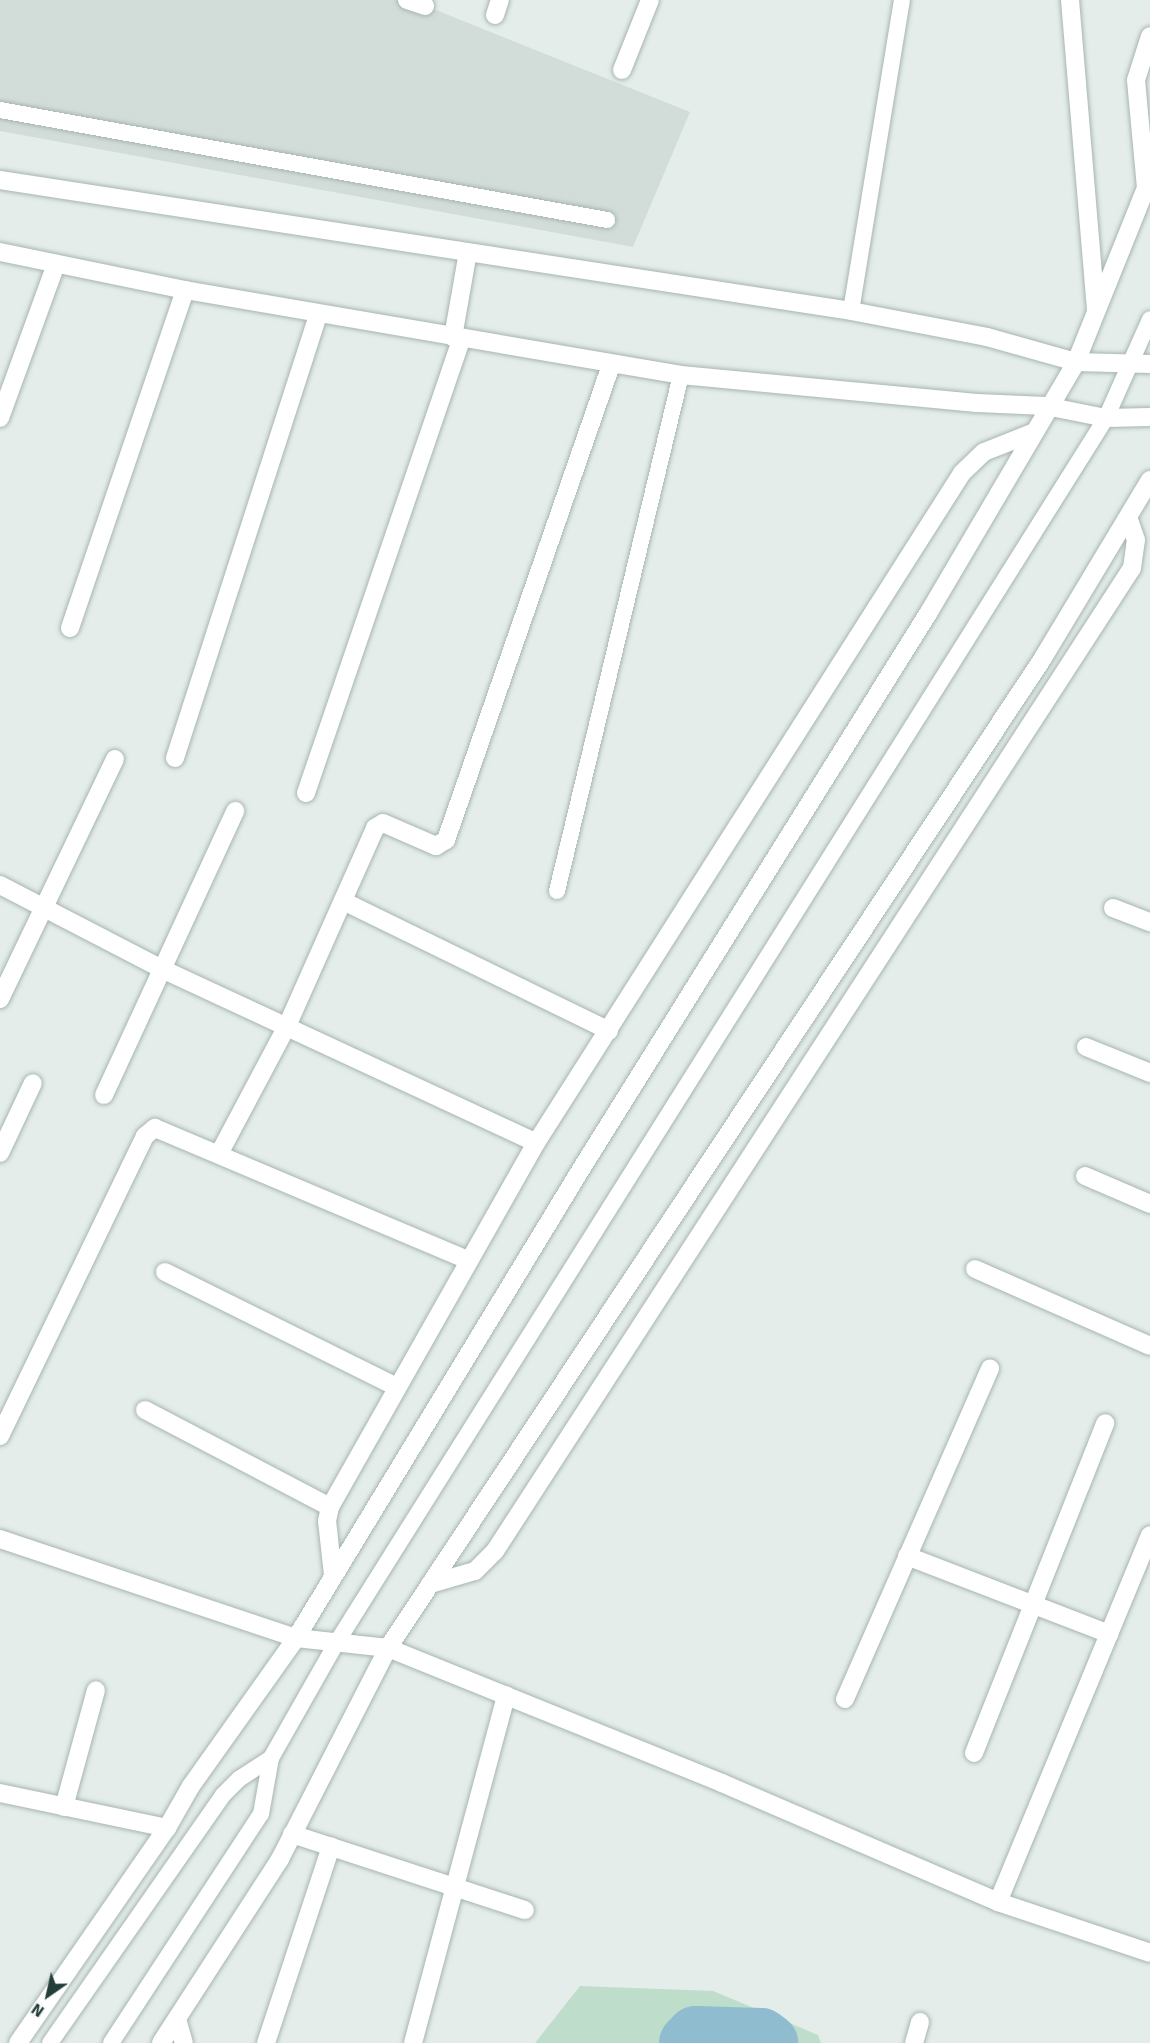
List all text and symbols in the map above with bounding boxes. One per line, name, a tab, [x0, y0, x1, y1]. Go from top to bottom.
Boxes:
north arrow	[18, 1965, 78, 2025]
text: N	[28, 1999, 48, 2021]

